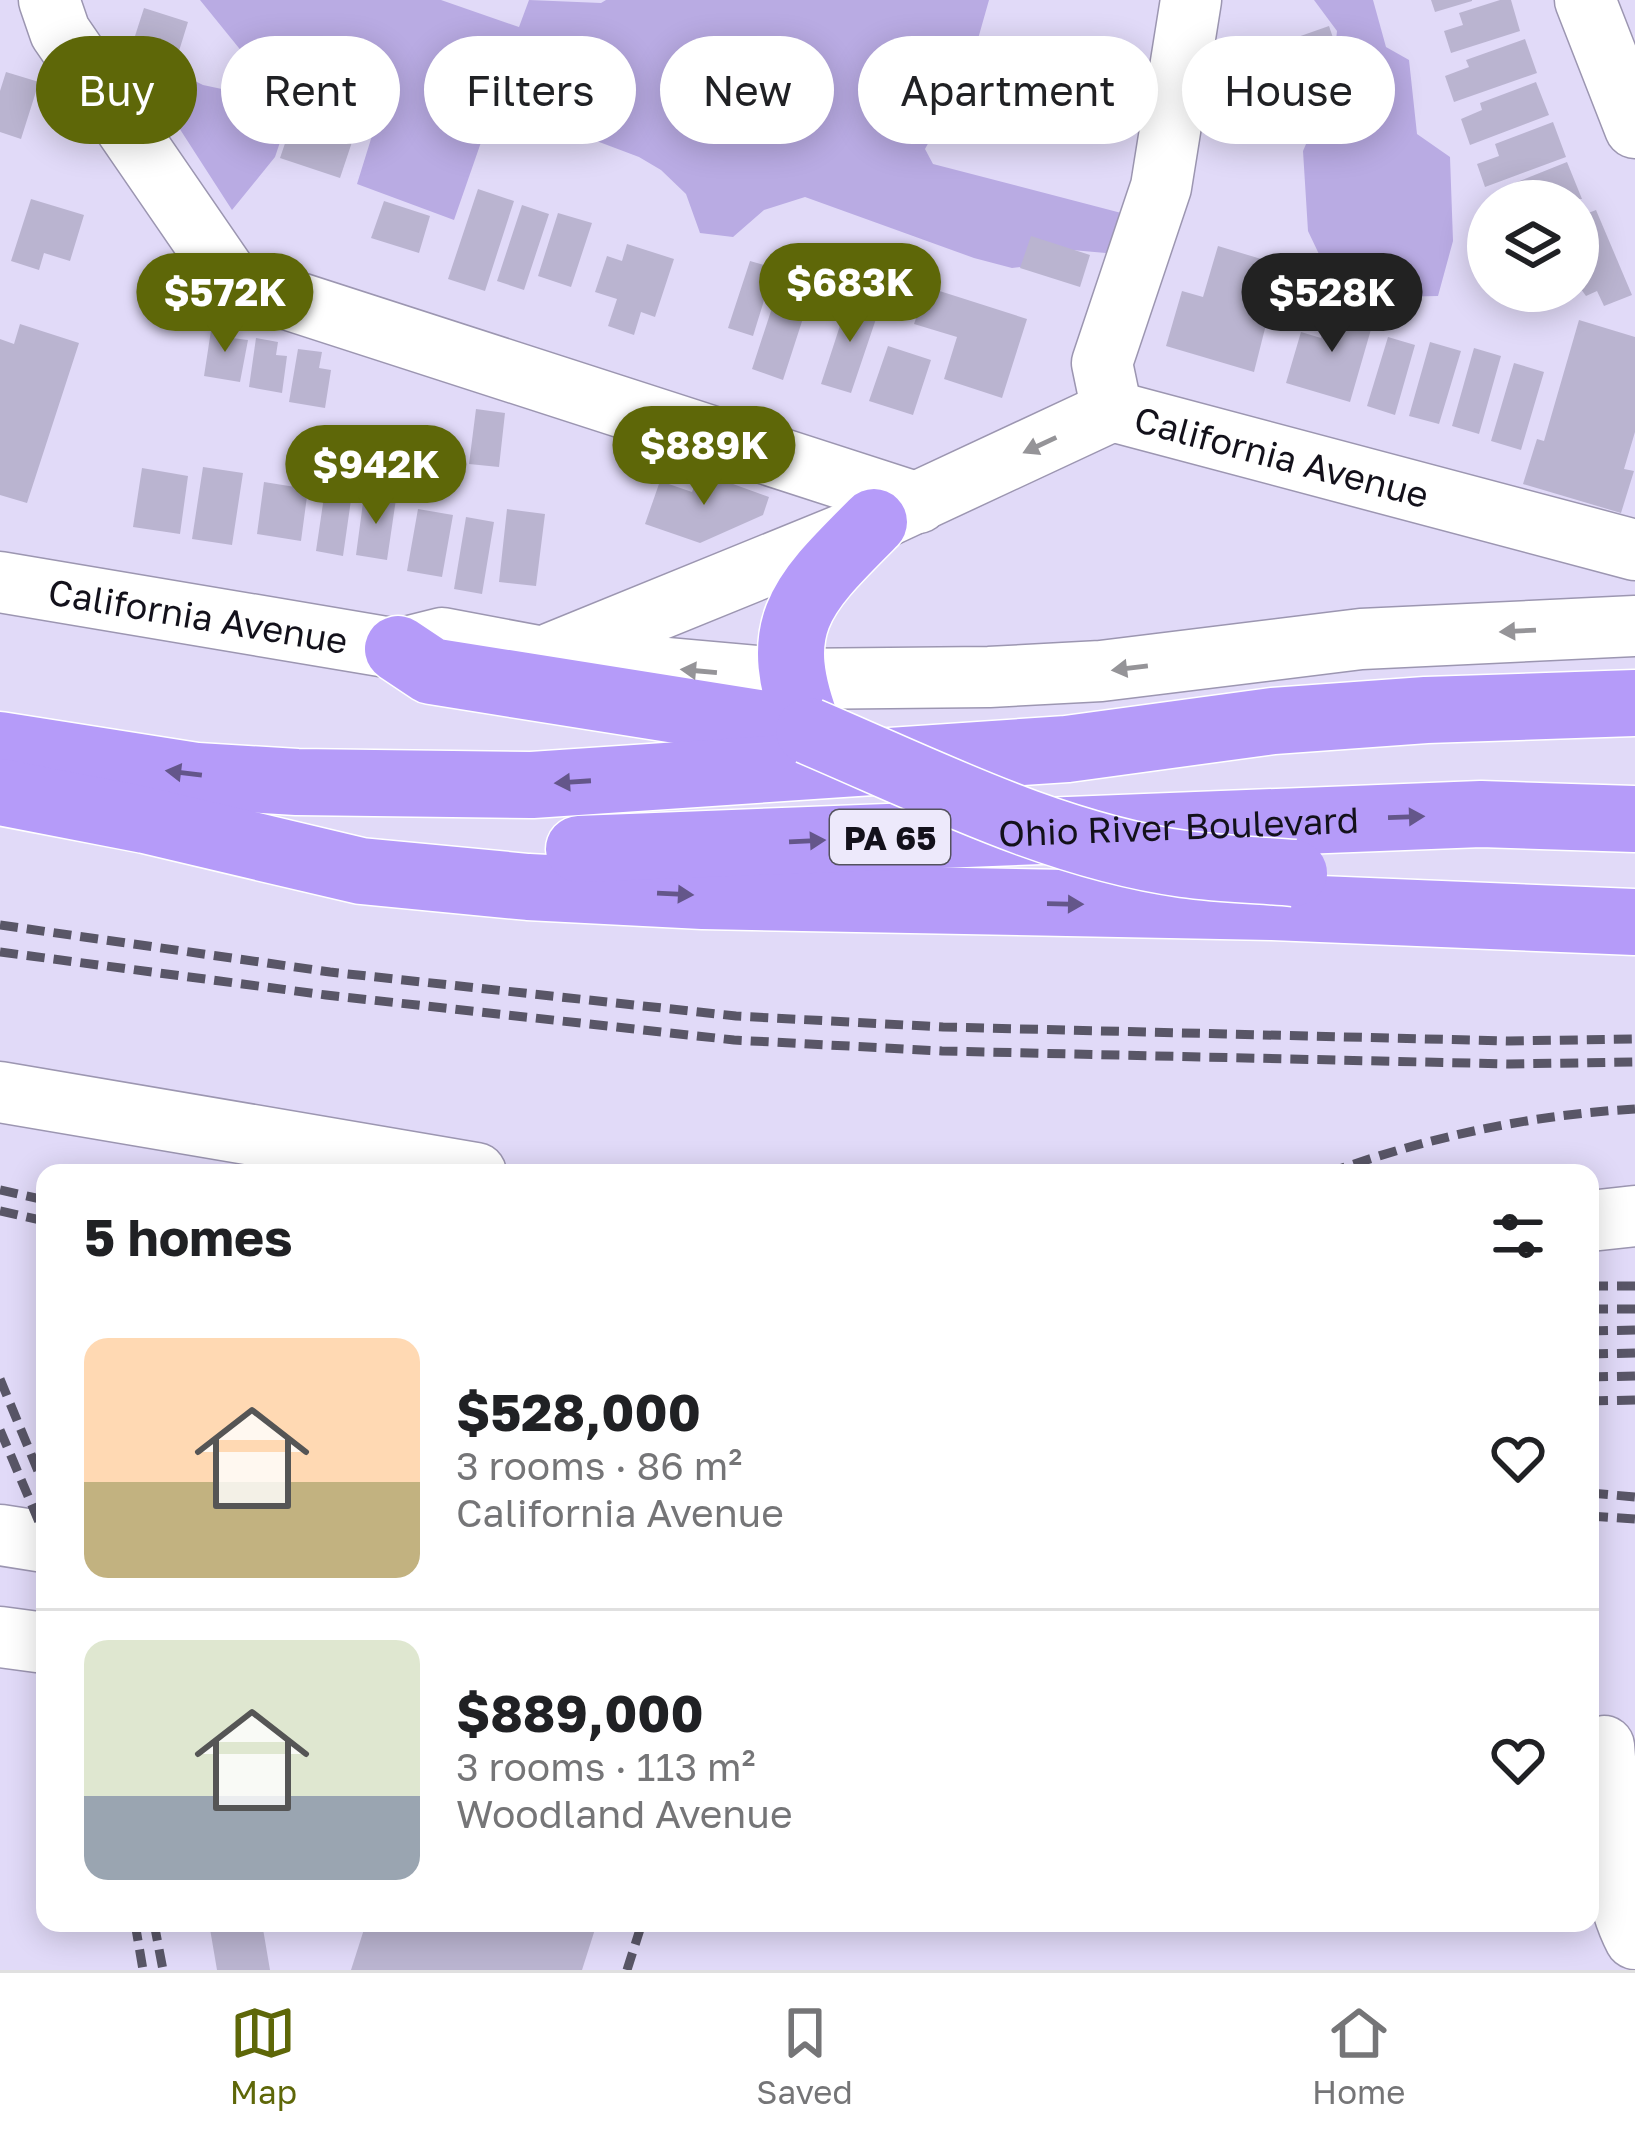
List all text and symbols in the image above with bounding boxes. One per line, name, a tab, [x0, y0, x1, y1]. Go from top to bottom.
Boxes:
chip: Buy	[36, 36, 197, 144]
chip: Rent	[221, 36, 400, 144]
chip: Filters	[424, 36, 636, 144]
chip: New	[660, 36, 834, 144]
chip: Apartment	[858, 36, 1158, 144]
chip: House	[1182, 36, 1395, 144]
map controls	[1467, 180, 1599, 312]
button: layers	[1467, 180, 1599, 312]
pin: $683K	[766, 243, 934, 345]
pin: $572K	[141, 253, 309, 355]
pin: $528K	[1248, 253, 1416, 355]
text: $683K	[786, 258, 914, 305]
text: $572K	[163, 268, 287, 315]
text: $528K	[1269, 268, 1395, 315]
street label: California Avenue	[1130, 396, 1434, 516]
pin: $889K	[620, 406, 788, 508]
text: $889K	[639, 421, 769, 468]
pin: $942K	[292, 425, 460, 527]
one-way arrow	[1022, 435, 1057, 455]
text: $942K	[312, 440, 440, 487]
street label: California Avenue	[45, 569, 351, 662]
one-way arrow	[1498, 622, 1536, 641]
one-way arrow	[1111, 658, 1148, 677]
one-way arrow	[680, 661, 717, 680]
one-way arrow	[164, 764, 202, 783]
one-way arrow	[554, 773, 591, 792]
street label: Ohio River Boulevard	[997, 797, 1360, 854]
one-way arrow	[1388, 807, 1426, 826]
road number: PA 65	[830, 810, 950, 864]
one-way arrow	[789, 831, 827, 850]
one-way arrow	[657, 885, 694, 904]
one-way arrow	[1047, 894, 1085, 914]
icon: filters	[1485, 1203, 1551, 1269]
text: 5 homes	[84, 1206, 293, 1267]
text: $528,000	[456, 1381, 701, 1442]
icon: home	[180, 1386, 324, 1530]
icon: heart	[1485, 1425, 1551, 1491]
text: 3 rooms · 86 m²	[456, 1442, 742, 1489]
text: California Avenue	[456, 1489, 784, 1536]
text: $889,000	[456, 1682, 704, 1743]
icon: home	[180, 1688, 324, 1832]
icon: heart	[1485, 1727, 1551, 1793]
text: 3 rooms · 113 m²	[456, 1743, 756, 1790]
text: Woodland Avenue	[456, 1790, 793, 1837]
tab: Map	[230, 2000, 297, 2111]
tab: Saved	[756, 2000, 853, 2111]
tab: Home	[1312, 2000, 1405, 2111]

